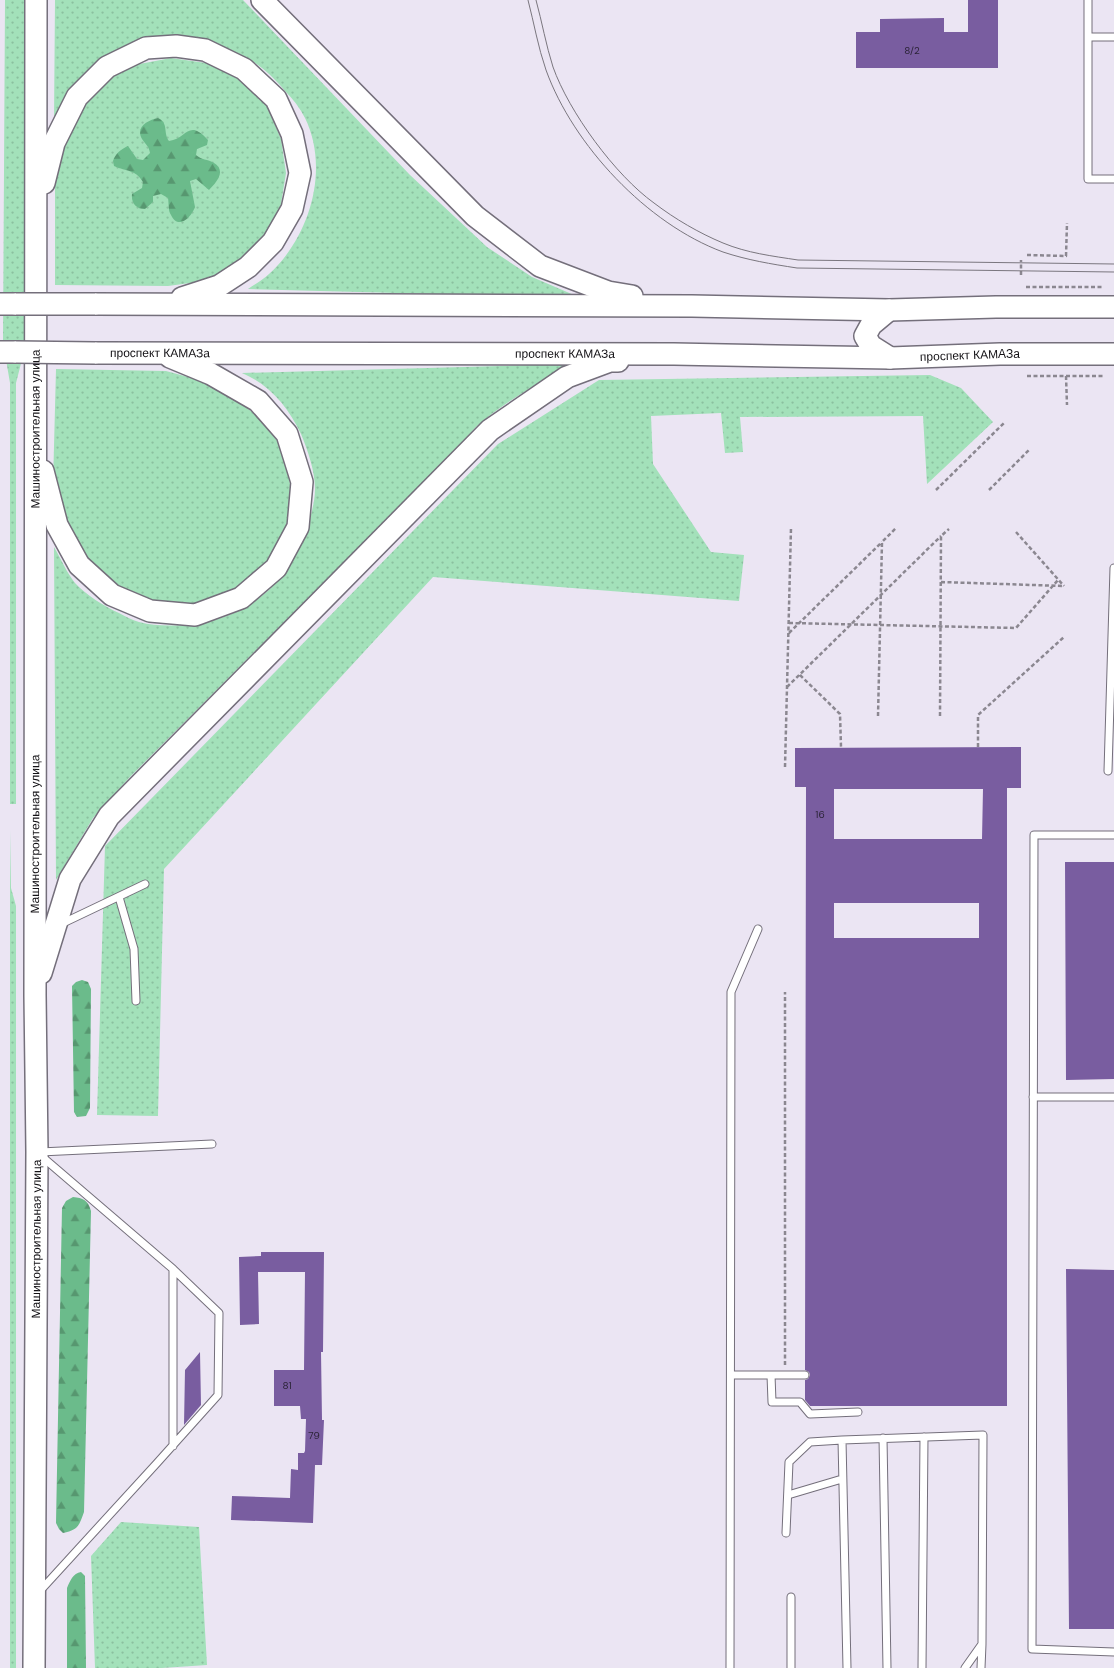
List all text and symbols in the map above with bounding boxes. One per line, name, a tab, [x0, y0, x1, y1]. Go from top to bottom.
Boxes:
house number: 8/2	[904, 44, 920, 57]
street label: проспект КАМАЗа	[110, 345, 210, 361]
street label: проспект КАМАЗа	[515, 346, 615, 362]
street label: проспект КАМАЗа	[920, 346, 1020, 365]
street label: Машиностроительная улица	[27, 349, 44, 509]
street label: Машиностроительная улица	[27, 754, 43, 914]
house number: 16	[815, 808, 825, 821]
street label: Машиностроительная улица	[28, 1159, 45, 1319]
house number: 81	[283, 1379, 292, 1392]
house number: 79	[308, 1429, 320, 1442]

